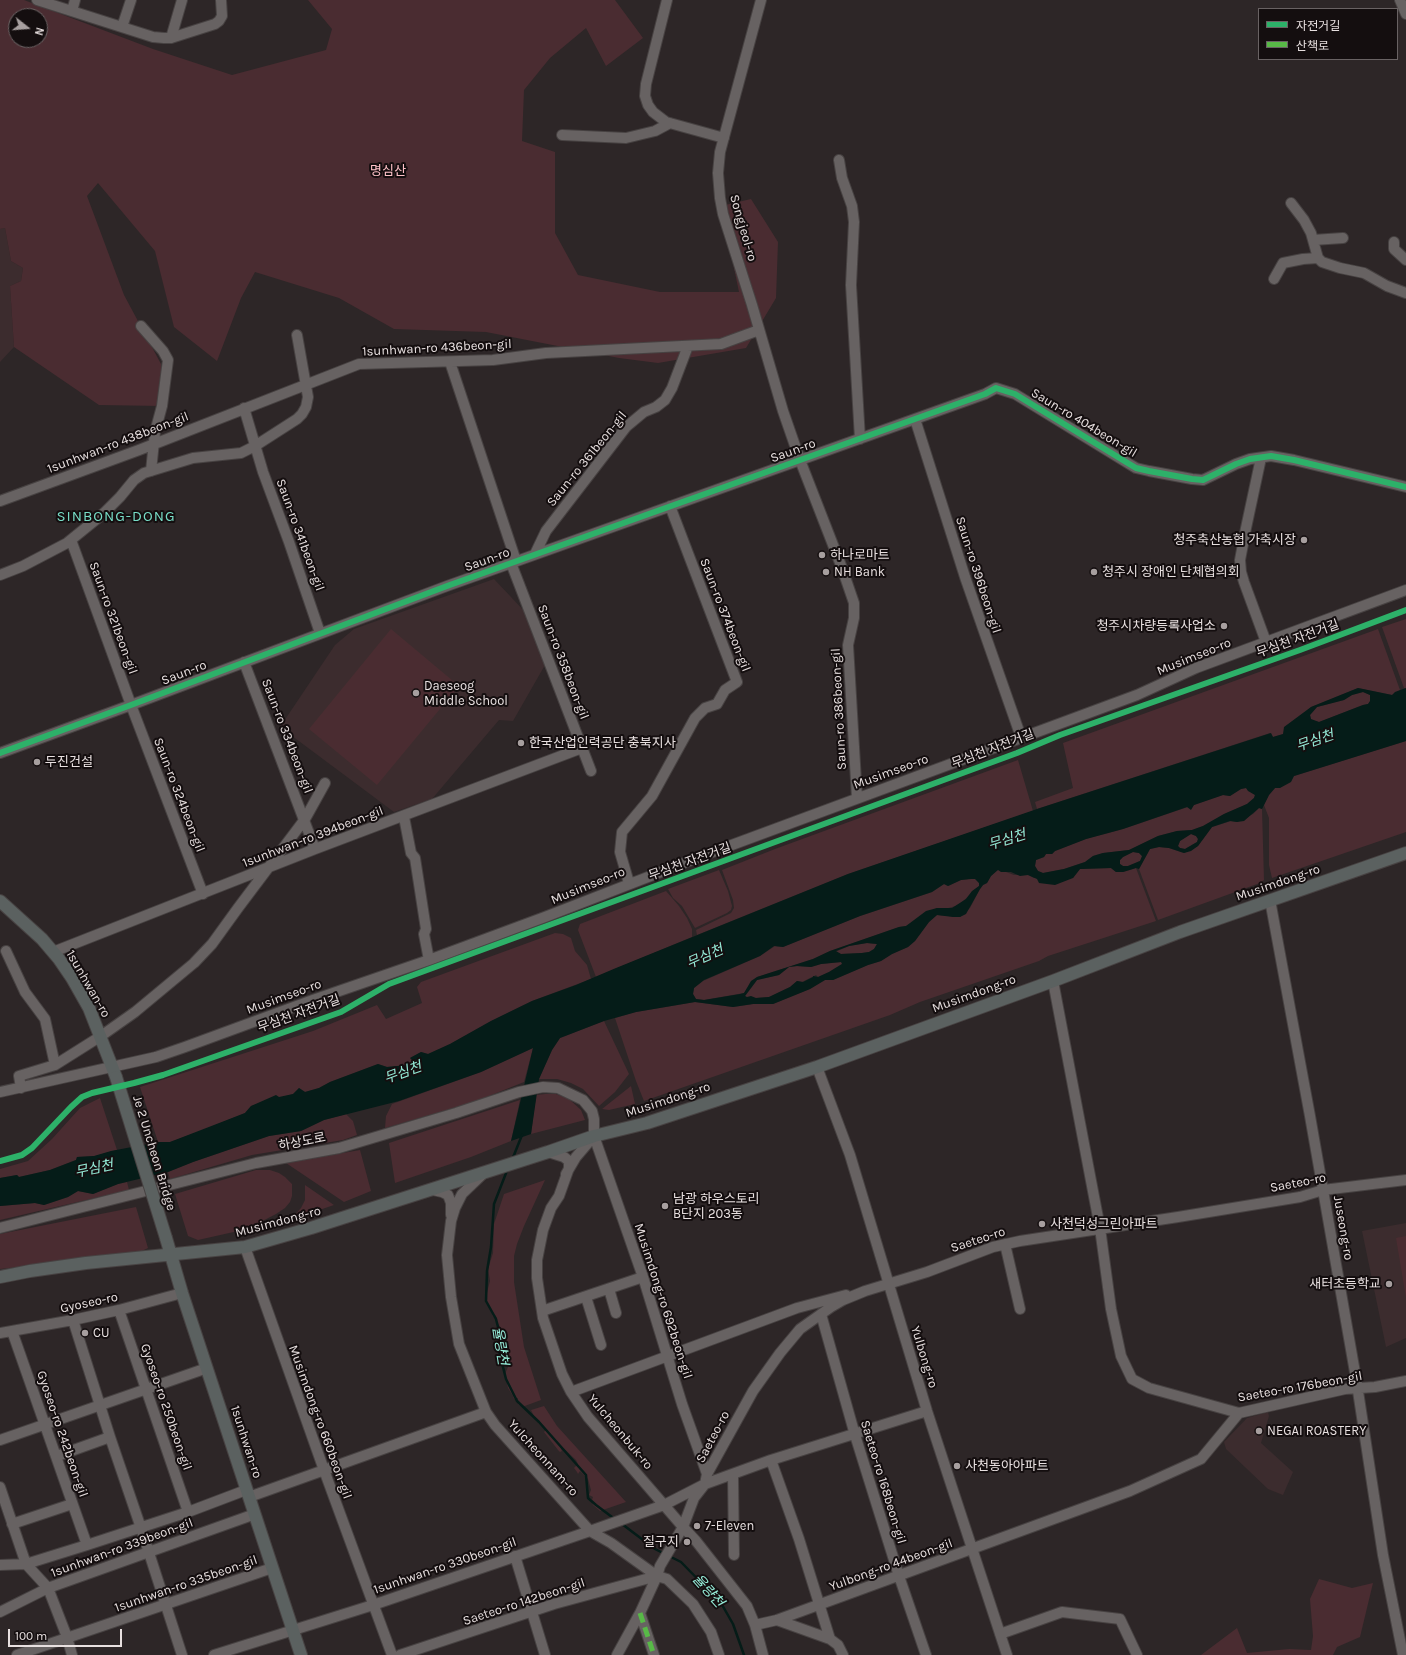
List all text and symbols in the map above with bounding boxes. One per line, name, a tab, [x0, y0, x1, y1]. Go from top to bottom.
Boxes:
north arrow	[8, 8, 48, 48]
legend	[1258, 8, 1398, 60]
text: 자전거길	[1296, 19, 1340, 33]
text: N	[32, 26, 46, 37]
text: 산책로	[1296, 39, 1329, 53]
park label: 명심산	[370, 163, 406, 179]
street label: Songjeol-ro	[726, 193, 760, 263]
street label: 1sunhwan-ro 436beon-gil	[362, 336, 512, 360]
street label: Saun-ro 404beon-gil	[1028, 385, 1140, 461]
street label: Saun-ro 361beon-gil	[544, 408, 630, 510]
street label: 1sunhwan-ro 438beon-gil	[45, 409, 191, 477]
street label: Saun-ro	[768, 436, 818, 466]
street label: Saun-ro 341beon-gil	[272, 477, 328, 593]
district label: SINBONG-DONG	[56, 508, 176, 526]
street label: Saun-ro 396beon-gil	[952, 515, 1004, 635]
place label: 청주축산농협 가축시장	[1173, 532, 1296, 548]
marker: 청주축산농협 가축시장	[1299, 535, 1309, 545]
street label: Saun-ro	[462, 545, 512, 575]
place label: 하나로마트	[830, 547, 890, 563]
marker: 하나로마트	[817, 550, 827, 560]
street label: Saun-ro 374beon-gil	[696, 556, 754, 674]
street label: Saun-ro 321beon-gil	[85, 560, 141, 676]
place label: NH Bank	[834, 564, 885, 580]
place label: 청주시 장애인 단체협의회	[1102, 564, 1240, 580]
marker: NH Bank	[821, 567, 831, 577]
marker: 청주시 장애인 단체협의회	[1089, 567, 1099, 577]
street label: Saun-ro 358beon-gil	[534, 602, 592, 722]
street label: 무심천 자전거길	[1255, 617, 1341, 661]
place label: 청주시차량등록사업소	[1096, 618, 1216, 634]
marker: 청주시차량등록사업소	[1219, 621, 1229, 631]
street label: Musimseo-ro	[1155, 635, 1233, 679]
street label: Saun-ro 386beon-gil	[828, 648, 850, 770]
street label: Saun-ro	[159, 657, 209, 689]
street label: Saun-ro 334beon-gil	[258, 677, 316, 795]
place label: Daeseog Middle School	[424, 678, 508, 709]
marker: Daeseog Middle School	[411, 688, 421, 698]
street label: 무심천 자전거길	[950, 726, 1036, 772]
water label: 무심천	[1294, 727, 1336, 755]
place label: 한국산업인력공단 충북지사	[529, 735, 676, 751]
street label: Saun-ro 324beon-gil	[150, 736, 208, 854]
marker: 한국산업인력공단 충북지사	[516, 738, 526, 748]
street label: Musimseo-ro	[851, 751, 931, 793]
place label: 두진건설	[45, 754, 93, 770]
marker: 두진건설	[32, 757, 42, 767]
street label: 1sunhwan-ro 394beon-gil	[240, 803, 386, 871]
water label: 무심천	[986, 826, 1028, 854]
street label: 무심천 자전거길	[647, 840, 733, 884]
street label: Musimdong-ro	[1234, 861, 1322, 905]
street label: Musimseo-ro	[549, 864, 627, 908]
water label: 무심천	[684, 941, 726, 973]
street label: 1sunhwan-ro	[62, 947, 114, 1021]
street label: Musimdong-ro	[930, 972, 1018, 1016]
street label: Musimseo-ro	[244, 976, 324, 1018]
street label: 무심천 자전거길	[256, 992, 342, 1036]
water label: 무심천	[382, 1058, 424, 1088]
street label: Musimdong-ro	[624, 1079, 712, 1121]
street label: Je 2 Uncheon Bridge	[129, 1094, 179, 1212]
street label: 하상도로	[277, 1130, 327, 1154]
water label: 무심천	[73, 1157, 115, 1181]
street label: Saeteo-ro	[1269, 1170, 1327, 1196]
place label: 남광 하우스토리 B단지 203동	[673, 1191, 760, 1222]
street label: Juseong-ro	[1330, 1195, 1356, 1261]
marker: 남광 하우스토리 B단지 203동	[660, 1201, 670, 1211]
street label: Musimdong-ro	[233, 1203, 323, 1241]
place label: 사천덕성그린아파트	[1050, 1216, 1158, 1232]
marker: 사천덕성그린아파트	[1037, 1219, 1047, 1229]
street label: Musimdong-ro 692beon-gil	[630, 1221, 696, 1381]
street label: Saeteo-ro	[949, 1224, 1007, 1256]
place label: 새터초등학교	[1309, 1276, 1381, 1292]
marker: 새터초등학교	[1384, 1279, 1394, 1289]
street label: Gyoseo-ro	[59, 1289, 119, 1317]
street label: Yulbong-ro	[907, 1324, 941, 1390]
place label: CU	[93, 1325, 109, 1341]
water label: 율량천	[489, 1326, 511, 1366]
marker: CU	[80, 1328, 90, 1338]
street label: Gyoseo-ro 250beon-gil	[137, 1342, 195, 1472]
street label: Musimdong-ro 660beon-gil	[285, 1343, 355, 1501]
street label: Saeteo-ro 176beon-gil	[1236, 1368, 1364, 1406]
street label: Gyoseo-ro 242beon-gil	[33, 1369, 91, 1499]
street label: Yulcheonbuk-ro	[584, 1391, 656, 1473]
street label: 1sunhwan-ro	[227, 1404, 265, 1480]
street label: Saeteo-ro	[693, 1408, 733, 1466]
street label: Yulcheonnam-ro	[505, 1417, 581, 1499]
street label: Saeteo-ro 168beon-gil	[857, 1418, 909, 1546]
place label: NEGAI ROASTERY	[1267, 1423, 1366, 1439]
marker: NEGAI ROASTERY	[1254, 1426, 1264, 1436]
place label: 사천동아아파트	[965, 1458, 1049, 1474]
marker: 사천동아아파트	[952, 1461, 962, 1471]
street label: 1sunhwan-ro 339beon-gil	[49, 1515, 195, 1581]
place label: 7-Eleven	[705, 1518, 754, 1534]
marker: 7-Eleven	[692, 1521, 702, 1531]
street label: 1sunhwan-ro 330beon-gil	[371, 1534, 519, 1598]
place label: 질구지	[643, 1534, 679, 1550]
street label: Yulbong-ro 44beon-gil	[827, 1535, 955, 1595]
marker: 질구지	[682, 1537, 692, 1547]
street label: 1sunhwan-ro 335beon-gil	[113, 1552, 259, 1616]
water label: 율량천	[689, 1571, 727, 1611]
street label: Saeteo-ro 142beon-gil	[461, 1575, 587, 1629]
scale bar	[10, 1621, 124, 1647]
text: 100 m	[15, 1629, 47, 1643]

